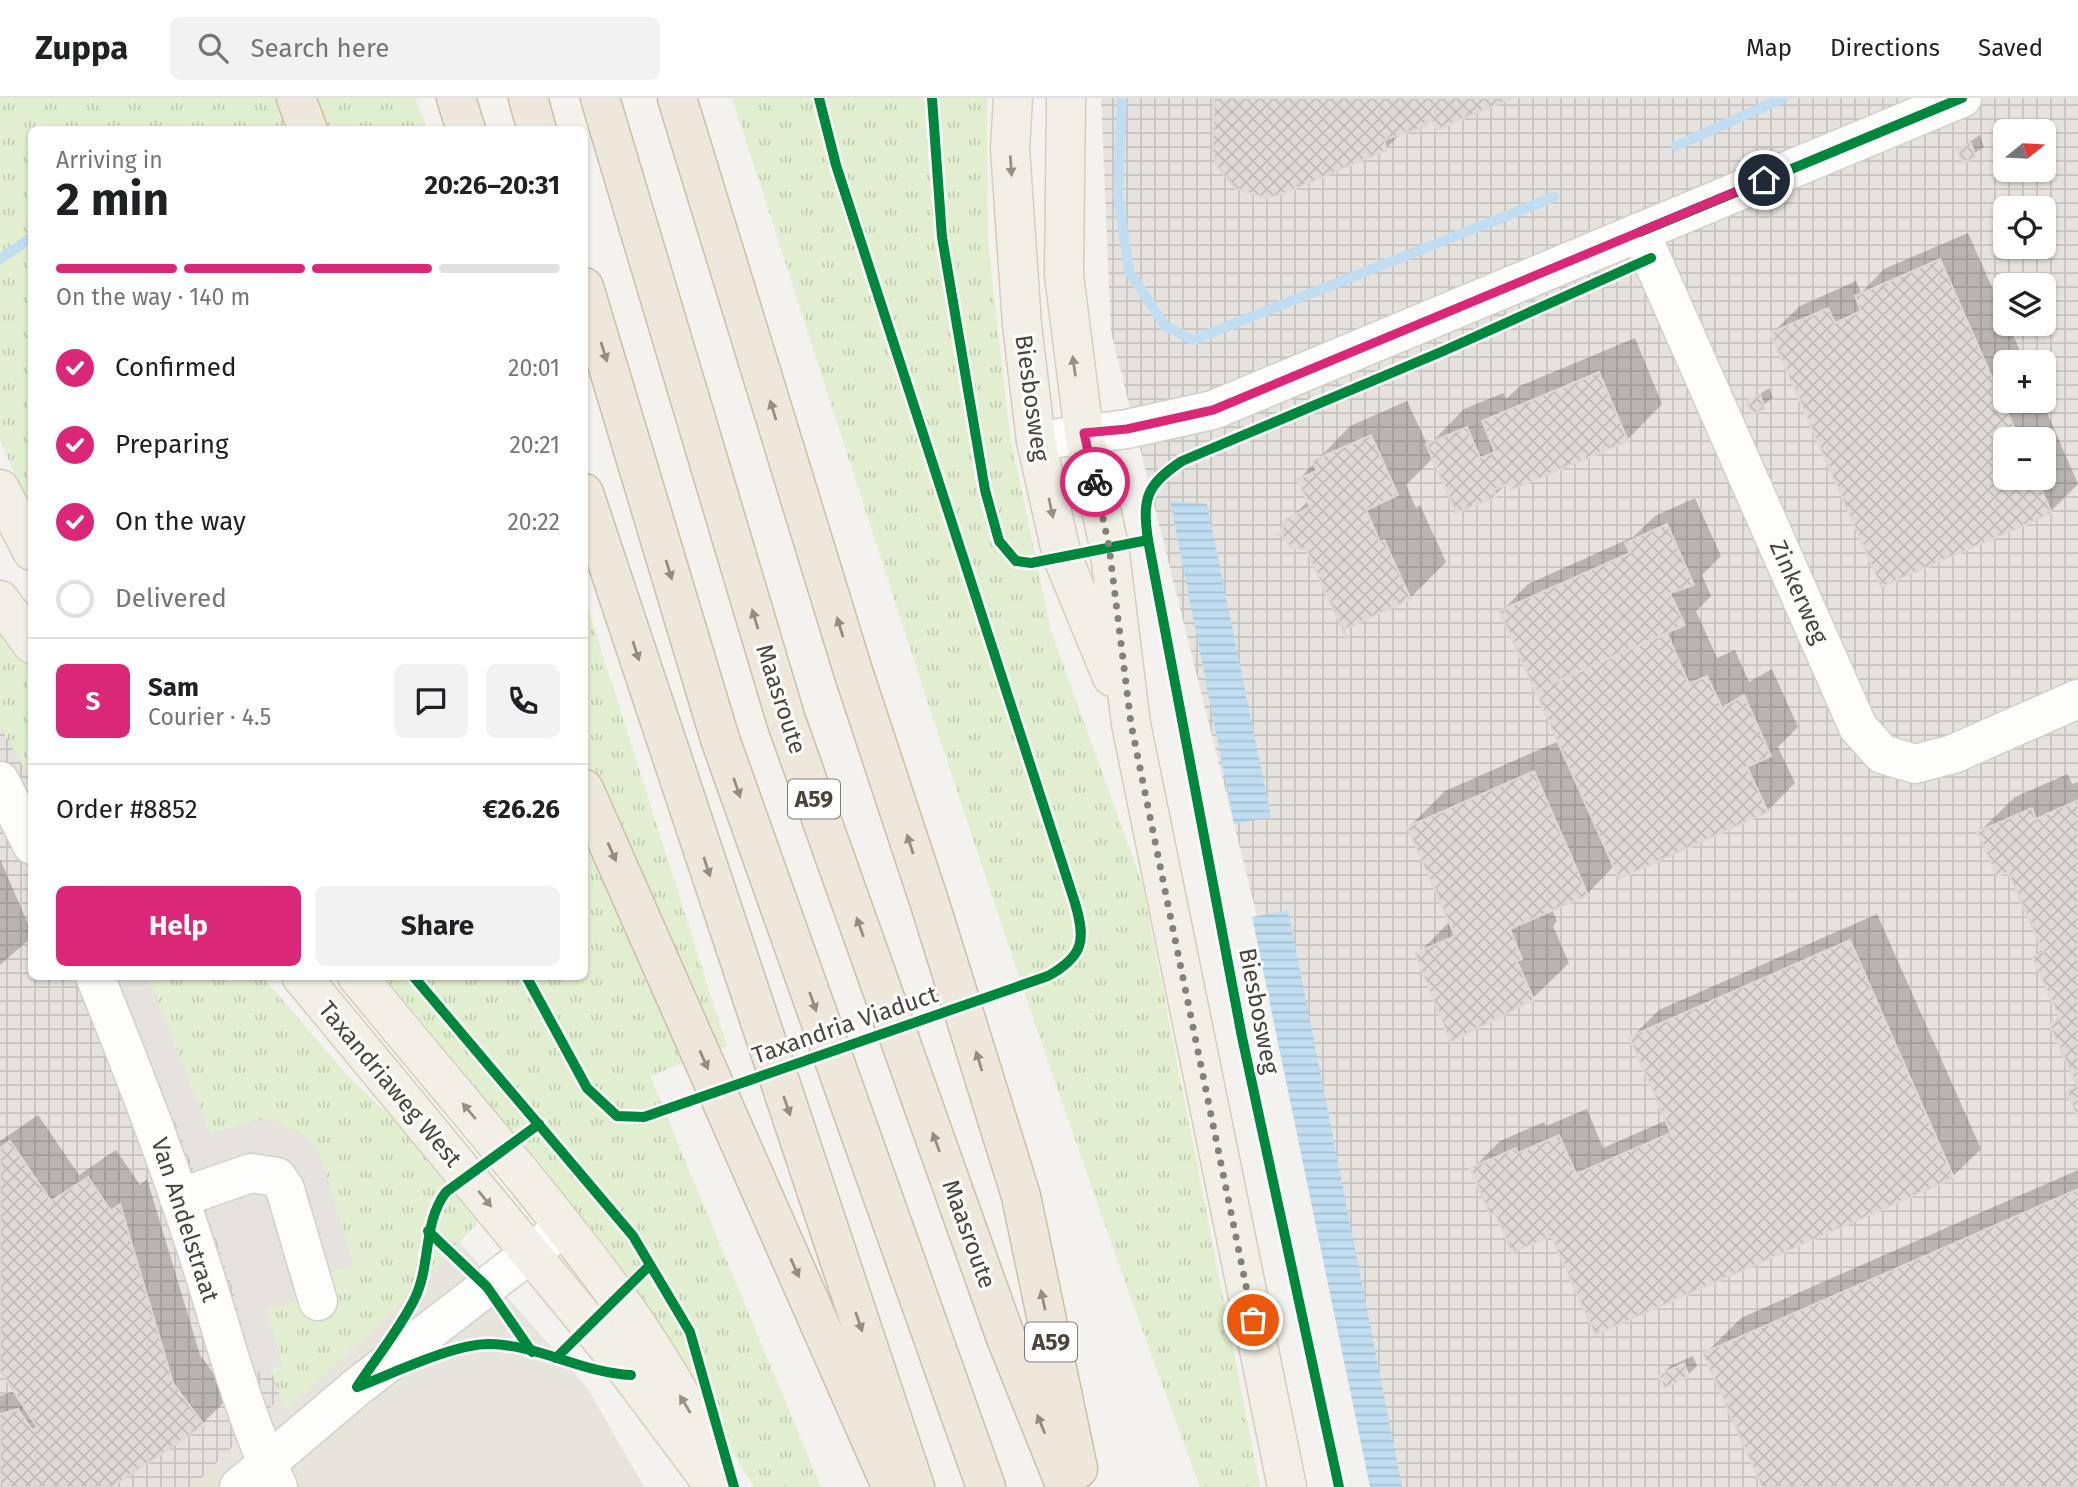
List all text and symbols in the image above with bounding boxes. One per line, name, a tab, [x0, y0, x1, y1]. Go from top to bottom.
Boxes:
search box	[170, 17, 660, 80]
text: Zuppa	[35, 28, 128, 68]
icon: search	[194, 29, 232, 67]
text: Search here	[250, 33, 389, 64]
text: Map	[1746, 34, 1792, 62]
text: Directions	[1830, 34, 1940, 62]
text: Saved	[1978, 34, 2043, 62]
north arrow	[1993, 119, 2056, 182]
map controls	[1993, 119, 2056, 490]
text: Arriving in	[56, 146, 163, 174]
pin	[1734, 150, 1794, 210]
one-way arrow	[1006, 155, 1017, 177]
icon: home	[1745, 161, 1783, 199]
text: 20:26–20:31	[424, 170, 560, 201]
text: 2 min	[56, 172, 169, 227]
button: locate	[1993, 196, 2056, 259]
button: layers	[1993, 273, 2056, 336]
text: On the way · 140 m	[56, 283, 250, 311]
street label: Biesbosweg	[1009, 333, 1055, 464]
one-way arrow	[600, 342, 610, 363]
icon: check	[56, 349, 94, 387]
button: +	[1993, 350, 2056, 413]
text: Confirmed	[115, 352, 236, 383]
text: 20:01	[508, 354, 560, 382]
one-way arrow	[1068, 355, 1079, 377]
one-way arrow	[767, 399, 778, 420]
icon: check	[56, 426, 94, 464]
button: −	[1993, 427, 2056, 490]
text: Preparing	[115, 429, 228, 460]
text: 20:21	[509, 431, 560, 459]
courier	[1060, 447, 1130, 517]
icon: bike	[1076, 463, 1114, 501]
one-way arrow	[1046, 497, 1057, 519]
icon: check	[56, 503, 94, 541]
text: On the way	[115, 506, 246, 537]
text: 20:22	[507, 508, 560, 536]
street label: Zinkerweg	[1764, 536, 1834, 649]
one-way arrow	[665, 560, 675, 581]
text: Delivered	[115, 583, 227, 614]
one-way arrow	[750, 608, 760, 629]
one-way arrow	[834, 617, 845, 638]
one-way arrow	[631, 640, 642, 661]
street label: Maasroute	[750, 641, 812, 757]
button: chat	[394, 664, 468, 738]
button: phone	[486, 664, 560, 738]
text: Sam	[148, 672, 199, 703]
text: S	[86, 686, 100, 717]
text: Courier · 4.5	[148, 703, 271, 731]
one-way arrow	[732, 777, 743, 798]
road number: A59	[788, 779, 840, 818]
text: Order #8852	[56, 794, 198, 825]
text: €26.26	[482, 794, 560, 825]
one-way arrow	[905, 833, 915, 854]
one-way arrow	[606, 842, 618, 862]
one-way arrow	[702, 857, 713, 878]
button: Help	[56, 886, 301, 966]
button: Share	[315, 886, 560, 966]
one-way arrow	[854, 917, 865, 938]
street label: Biesbosweg	[1233, 946, 1285, 1077]
street label: Taxandria Viaduct	[749, 980, 942, 1070]
one-way arrow	[808, 992, 819, 1013]
street label: Taxandriaweg West	[313, 995, 468, 1173]
one-way arrow	[698, 1050, 710, 1070]
one-way arrow	[973, 1050, 983, 1071]
one-way arrow	[782, 1096, 793, 1117]
one-way arrow	[462, 1102, 477, 1119]
one-way arrow	[930, 1131, 941, 1152]
street label: Van Andelstraat	[145, 1134, 225, 1306]
street label: Maasroute	[936, 1176, 1002, 1292]
one-way arrow	[477, 1189, 492, 1207]
one-way arrow	[789, 1258, 801, 1278]
one-way arrow	[1037, 1289, 1048, 1311]
pin	[1223, 1290, 1283, 1350]
icon: bag	[1234, 1301, 1272, 1339]
one-way arrow	[854, 1311, 865, 1332]
road number: A59	[1025, 1322, 1077, 1362]
one-way arrow	[679, 1394, 692, 1413]
one-way arrow	[1035, 1413, 1046, 1434]

